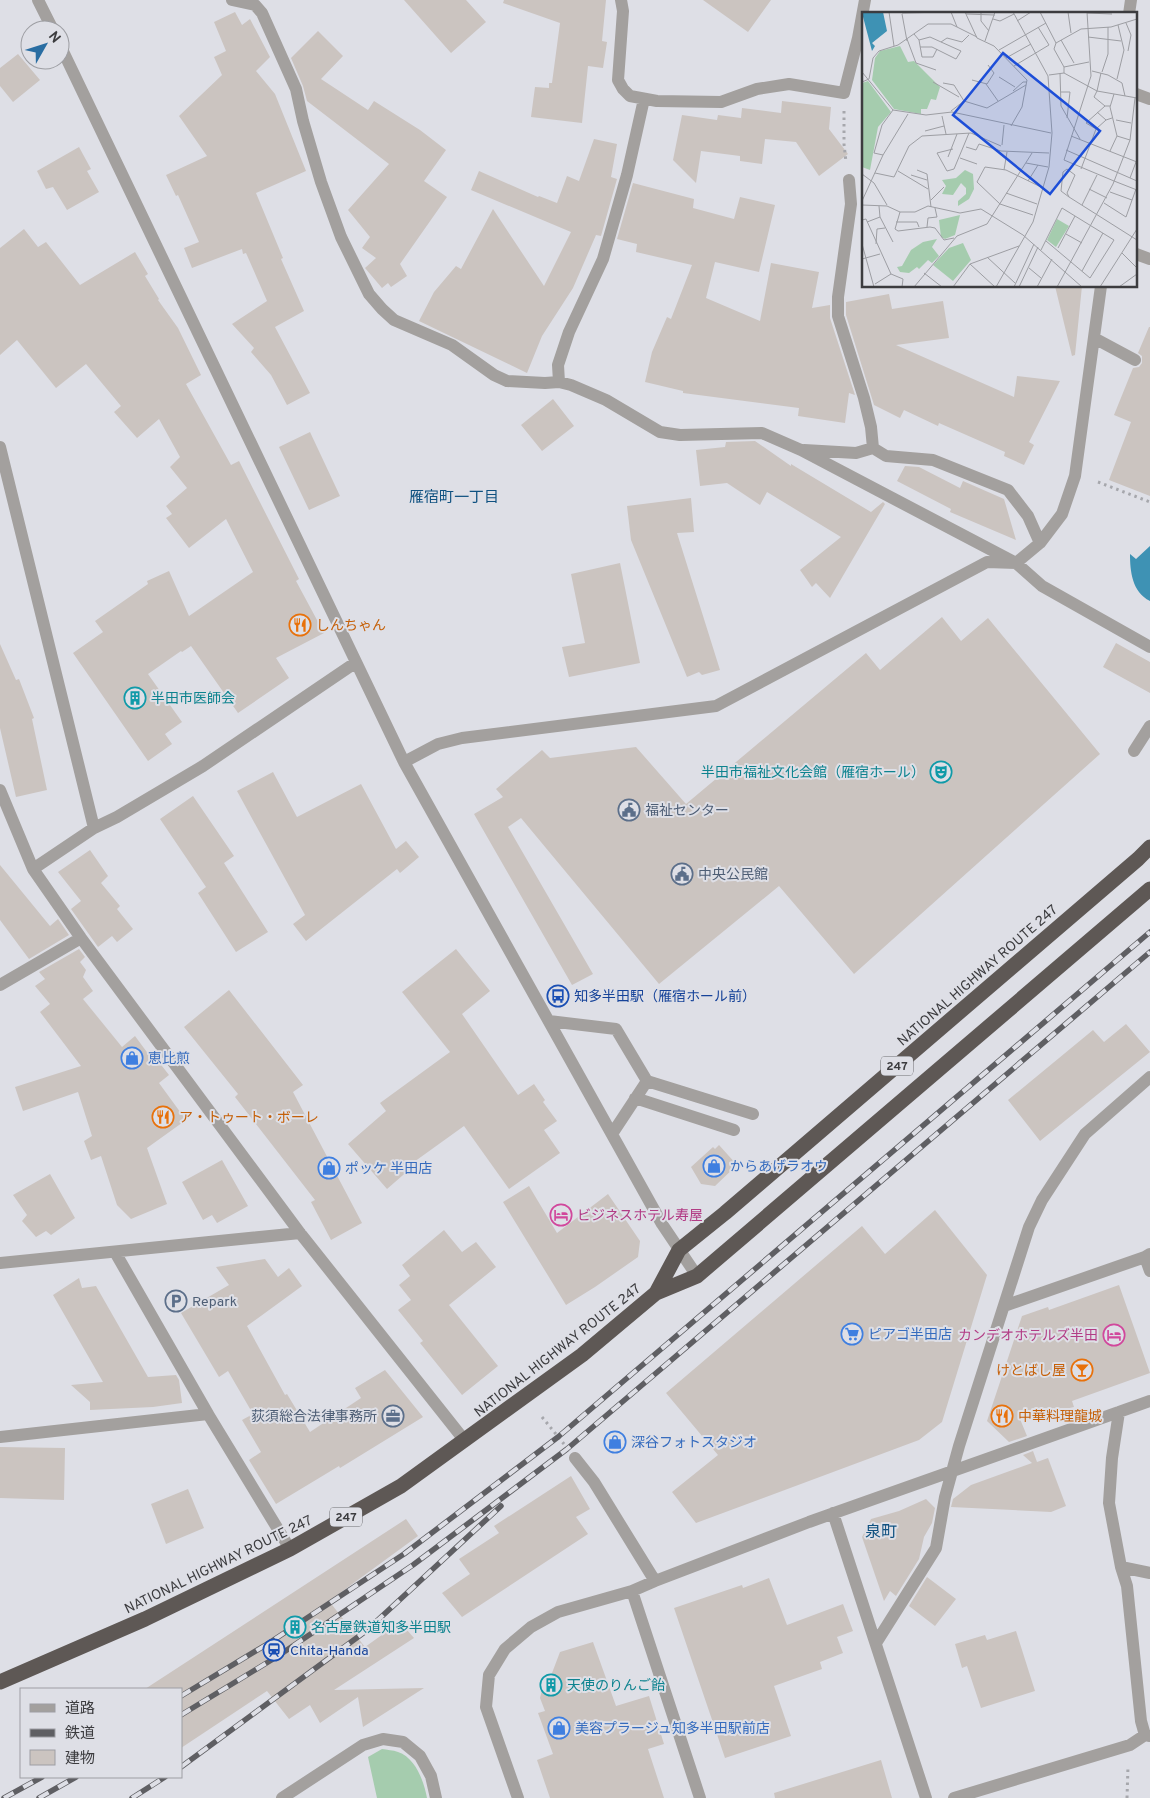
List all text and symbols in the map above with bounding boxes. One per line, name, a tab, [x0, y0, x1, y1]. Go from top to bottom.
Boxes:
inset map	[862, 12, 1138, 288]
north arrow	[20, 20, 70, 70]
text: N	[44, 29, 64, 47]
district label: 雁宿町一丁目	[409, 489, 499, 508]
restaurant icon: しんちゃん	[288, 613, 312, 637]
place label: しんちゃん	[316, 618, 386, 635]
building icon: 半田市医師会	[123, 686, 147, 710]
place label: 半田市医師会	[151, 691, 235, 708]
theatre icon: 半田市福祉文化会館（雁宿ホール）	[929, 760, 953, 784]
place label: 半田市福祉文化会館（雁宿ホール）	[701, 765, 925, 782]
public building icon: 福祉センター	[617, 798, 641, 822]
place label: 福祉センター	[645, 803, 729, 820]
public building icon: 中央公民館	[670, 862, 694, 886]
place label: 中央公民館	[698, 867, 768, 884]
street label: NATIONAL HIGHWAY ROUTE 247	[894, 902, 1062, 1050]
bus stop icon: 知多半田駅（雁宿ホール前）	[546, 984, 570, 1008]
place label: 知多半田駅（雁宿ホール前）	[574, 988, 756, 1006]
shop icon: 恵比煎	[120, 1046, 144, 1070]
place label: 恵比煎	[148, 1051, 190, 1068]
road number: 247	[881, 1056, 913, 1076]
restaurant icon: ア・トゥート・ボーレ	[151, 1105, 175, 1129]
place label: ア・トゥート・ボーレ	[179, 1110, 319, 1127]
shop icon: からあげラオウ	[702, 1154, 726, 1178]
shop icon: ポッケ 半田店	[317, 1156, 341, 1180]
place label: からあげラオウ	[730, 1159, 828, 1176]
place label: ポッケ 半田店	[345, 1161, 432, 1178]
hotel icon: ビジネスホテル寿屋	[549, 1203, 573, 1227]
place label: ビジネスホテル寿屋	[577, 1208, 703, 1225]
street label: NATIONAL HIGHWAY ROUTE 247	[471, 1281, 645, 1422]
parking icon: Repark	[164, 1289, 188, 1313]
place label: Repark	[192, 1294, 237, 1311]
supermarket icon: ピアゴ半田店	[840, 1322, 864, 1346]
hotel icon: カンデオホテルズ半田	[1102, 1323, 1126, 1347]
place label: ピアゴ半田店	[868, 1327, 952, 1344]
place label: カンデオホテルズ半田	[958, 1327, 1098, 1345]
bar icon: けとばし屋	[1070, 1358, 1094, 1382]
place label: けとばし屋	[996, 1363, 1066, 1380]
office icon: 荻須総合法律事務所	[381, 1404, 405, 1428]
restaurant icon: 中華料理龍城	[990, 1404, 1014, 1428]
place label: 中華料理龍城	[1018, 1408, 1102, 1426]
place label: 荻須総合法律事務所	[251, 1409, 377, 1426]
shop icon: 深谷フォトスタジオ	[603, 1430, 627, 1454]
place label: 深谷フォトスタジオ	[631, 1435, 757, 1452]
road number: 247	[330, 1508, 362, 1526]
street label: NATIONAL HIGHWAY ROUTE 247	[122, 1512, 315, 1618]
district label: 泉町	[865, 1523, 897, 1543]
building icon: 名古屋鉄道知多半田駅	[283, 1615, 307, 1639]
place label: 名古屋鉄道知多半田駅	[311, 1620, 451, 1637]
station icon: Chita-Handa	[262, 1638, 286, 1662]
place label: Chita-Handa	[290, 1643, 369, 1660]
building icon: 天使のりんご飴	[539, 1673, 563, 1697]
place label: 天使のりんご飴	[567, 1677, 665, 1695]
legend	[20, 1688, 182, 1778]
text: 道路	[65, 1700, 95, 1719]
shop icon: 美容プラージュ知多半田駅前店	[547, 1716, 571, 1740]
place label: 美容プラージュ知多半田駅前店	[575, 1720, 770, 1738]
text: 鉄道	[65, 1725, 95, 1744]
text: 建物	[65, 1750, 95, 1769]

